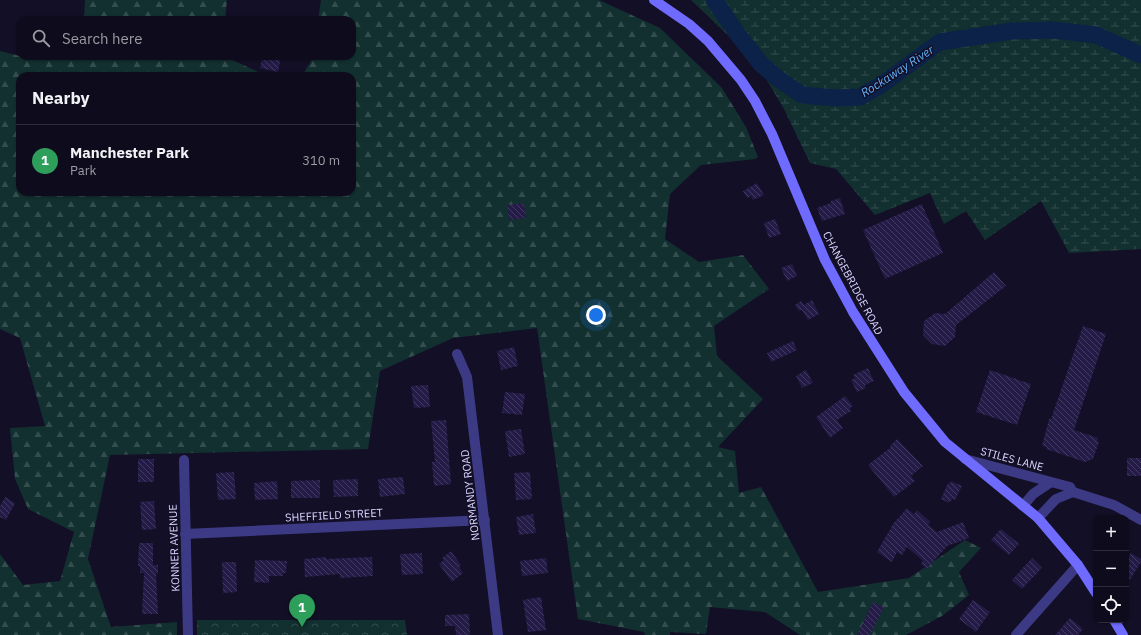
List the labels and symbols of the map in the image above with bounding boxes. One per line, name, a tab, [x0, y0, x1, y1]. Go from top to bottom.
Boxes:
water label: Rockaway River	[858, 42, 937, 100]
street label: CHANGEBRIDGE ROAD	[820, 229, 886, 337]
your location	[586, 305, 606, 325]
street label: STILES LANE	[979, 444, 1045, 474]
street label: NORMANDY ROAD	[457, 449, 483, 541]
street label: KONNER AVENUE	[165, 504, 183, 592]
street label: SHEFFIELD STREET	[285, 505, 384, 525]
pin: 1	[289, 594, 315, 627]

